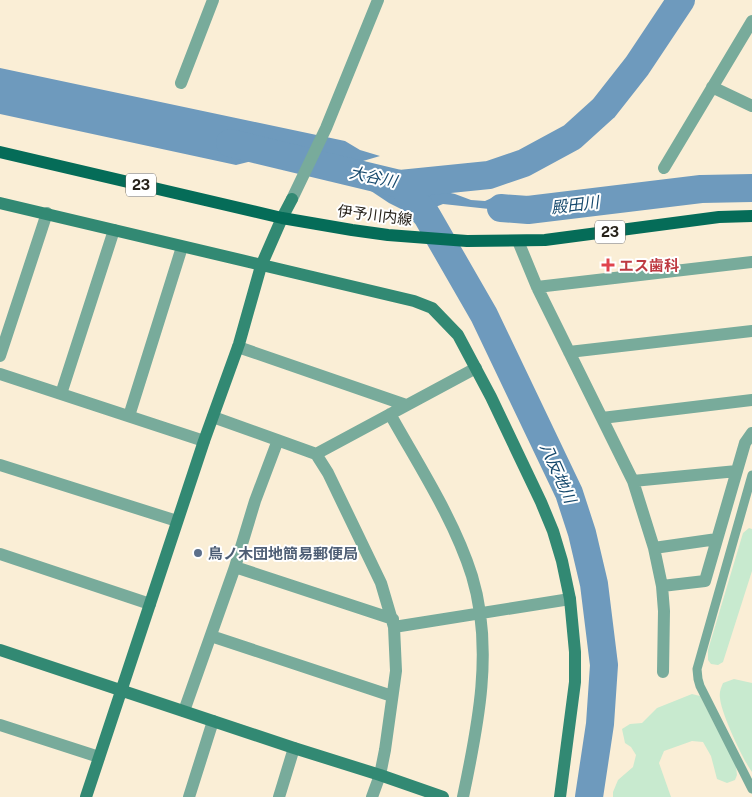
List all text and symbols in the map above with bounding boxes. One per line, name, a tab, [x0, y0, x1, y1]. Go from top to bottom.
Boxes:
water label: 大谷川	[348, 163, 400, 192]
road number: 23	[126, 174, 156, 196]
water label: 殿田川	[550, 192, 602, 217]
street label: 伊予川内線	[337, 202, 413, 228]
road number: 23	[595, 220, 625, 243]
place label: エス歯科	[619, 257, 679, 274]
marker: エス歯科	[601, 258, 615, 272]
water label: 八反地川	[536, 440, 581, 508]
place label: 鳥ノ木団地簡易郵便局	[208, 545, 358, 562]
marker: 鳥ノ木団地簡易郵便局	[192, 547, 204, 559]

